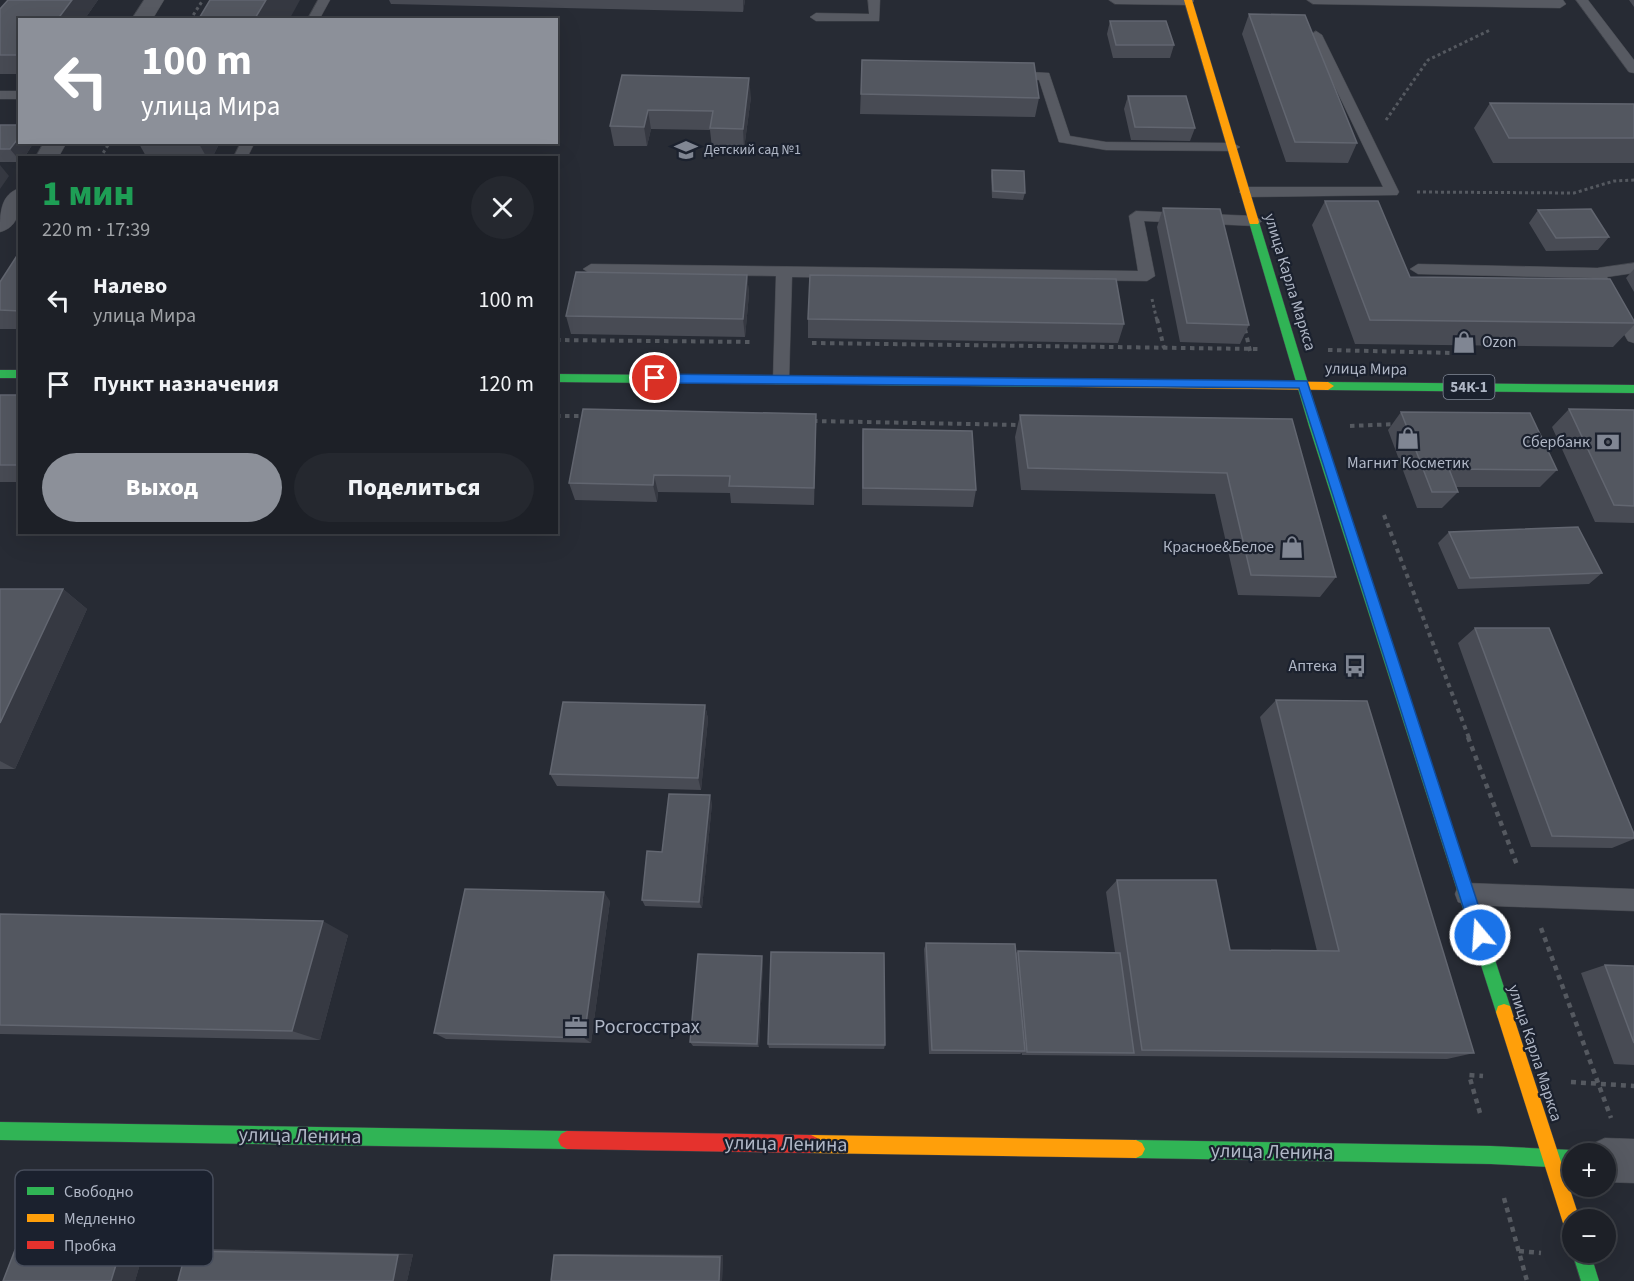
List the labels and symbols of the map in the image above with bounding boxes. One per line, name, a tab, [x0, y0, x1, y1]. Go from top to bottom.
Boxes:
school or university icon: Детский сад №1	[673, 137, 699, 163]
place label: Детский сад №1	[704, 140, 801, 160]
street label: улица Карла Маркса	[1259, 211, 1321, 353]
shop icon: Ozon	[1451, 329, 1477, 355]
place label: Ozon	[1482, 331, 1517, 353]
pin	[629, 352, 680, 403]
street label: улица Мира	[1325, 357, 1407, 381]
road number: 54К-1	[1444, 375, 1494, 399]
shop icon: Магнит Косметик	[1395, 425, 1421, 451]
bank icon: Сбербанк	[1595, 429, 1621, 455]
place label: Сбербанк	[1522, 431, 1590, 453]
place label: Магнит Косметик	[1347, 452, 1469, 474]
shop icon: Красное&Белое	[1279, 534, 1305, 560]
place label: Красное&Белое	[1163, 536, 1274, 558]
bus stop icon: Аптека	[1342, 653, 1368, 679]
place label: Аптека	[1289, 655, 1337, 677]
position arrow	[1448, 903, 1512, 967]
street label: улица Карла Маркса	[1503, 982, 1567, 1124]
place label: Росгосстрах	[594, 1013, 700, 1041]
office icon: Росгосстрах	[563, 1014, 589, 1040]
street label: улица Ленина	[238, 1121, 362, 1151]
street label: улица Ленина	[724, 1129, 848, 1159]
street label: улица Ленина	[1210, 1137, 1334, 1167]
legend	[15, 1170, 213, 1266]
text: Свободно	[64, 1181, 134, 1203]
text: Медленно	[64, 1208, 135, 1230]
text: Пробка	[64, 1235, 116, 1257]

